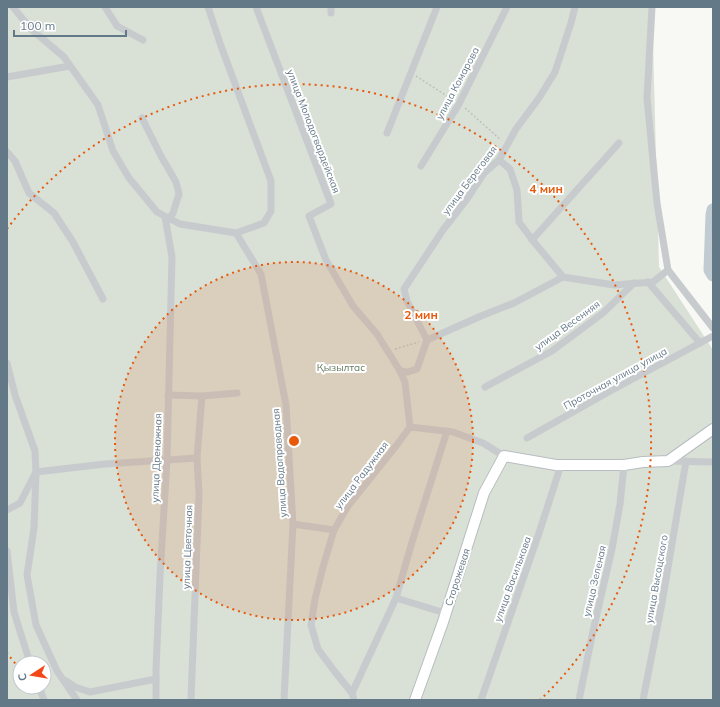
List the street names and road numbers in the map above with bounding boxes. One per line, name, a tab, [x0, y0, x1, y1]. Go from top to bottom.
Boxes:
street label: улица Комарова	[433, 45, 482, 122]
street label: улица Молодогвардейская	[284, 67, 343, 195]
street label: улица Береговая	[439, 143, 500, 217]
street label: улица Весенняя	[532, 297, 603, 353]
street label: Проточная улица улица	[561, 344, 669, 412]
street label: улица Водопроводная	[269, 408, 290, 518]
street label: улица Дренажная	[148, 413, 165, 503]
street label: улица Радужная	[332, 439, 391, 512]
street label: улица Цветочная	[180, 505, 195, 589]
street label: улица Высоцского	[642, 534, 671, 624]
street label: улица Василькова	[491, 535, 534, 624]
street label: улица Зеленая	[580, 544, 609, 618]
street label: Сторожевая	[442, 547, 473, 608]

